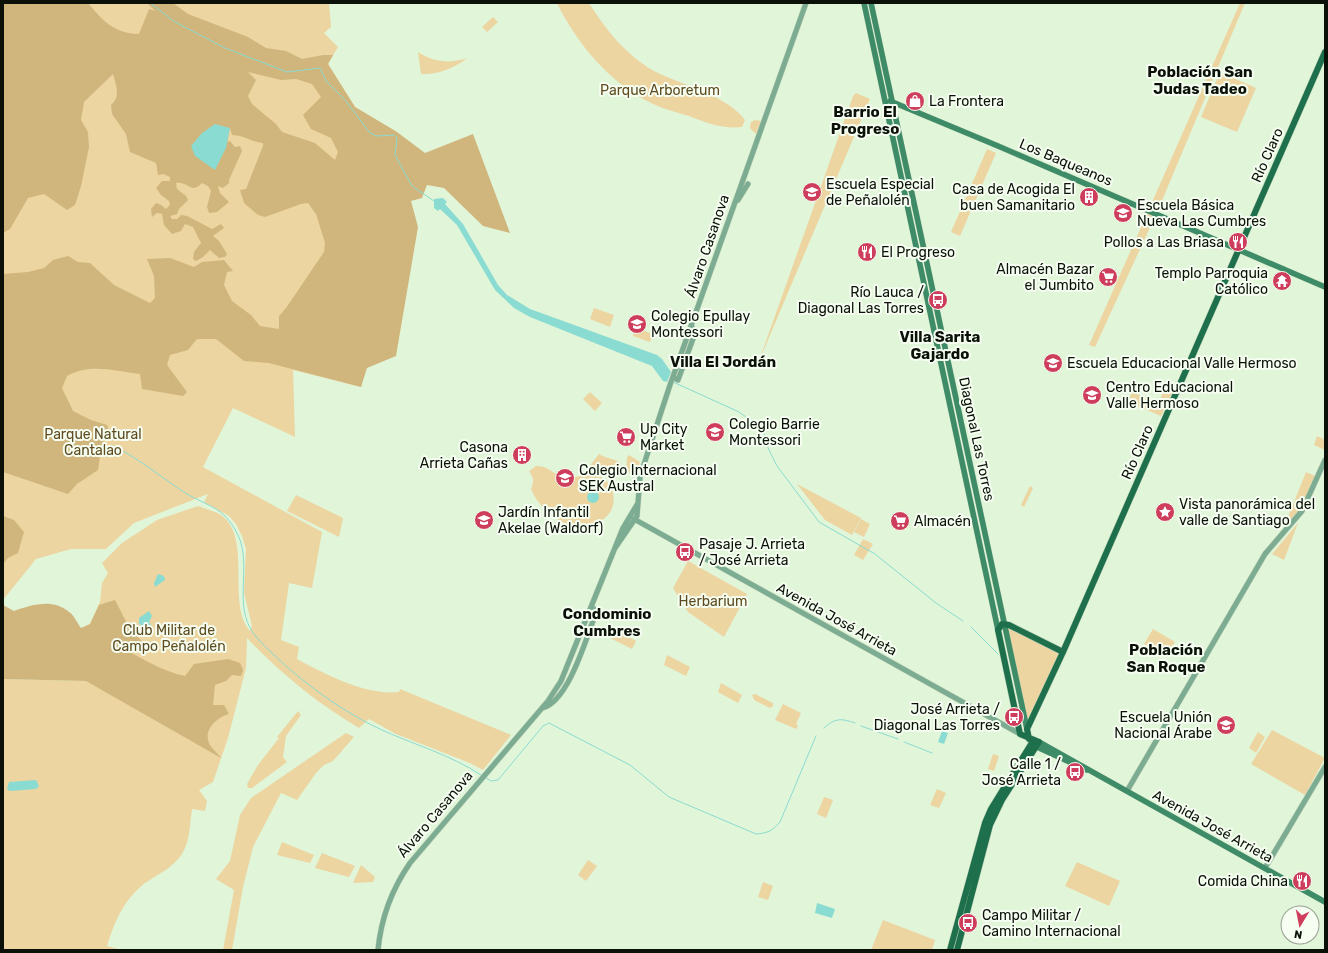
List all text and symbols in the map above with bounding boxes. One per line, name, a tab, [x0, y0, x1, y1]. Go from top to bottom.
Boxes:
district label: Población San Judas Tadeo	[1147, 63, 1253, 98]
park label: Parque Arboretum	[600, 82, 720, 99]
shop icon: La Frontera	[904, 90, 926, 112]
place label: La Frontera	[929, 93, 1004, 110]
district label: Barrio El Progreso	[831, 103, 899, 138]
street label: Río Claro	[1248, 125, 1287, 185]
street label: Los Baqueanos	[1017, 135, 1115, 190]
place label: Escuela Especial de Peñalolén	[826, 176, 934, 209]
school or university icon: Escuela Especial de Peñalolén	[801, 181, 823, 203]
place label: Casa de Acogida El buen Samanitario	[952, 181, 1075, 214]
building icon: Casa de Acogida El buen Samanitario	[1078, 186, 1100, 208]
street label: Álvaro Casanova	[681, 192, 733, 300]
place label: Escuela Básica Nueva Las Cumbres	[1137, 197, 1266, 230]
school or university icon: Escuela Básica Nueva Las Cumbres	[1112, 202, 1134, 224]
restaurant icon: Pollos a Las Briasa	[1227, 231, 1249, 253]
place label: Pollos a Las Briasa	[1104, 234, 1224, 251]
restaurant icon: El Progreso	[856, 241, 878, 263]
place label: El Progreso	[881, 244, 955, 261]
place label: Almacén Bazar el Jumbito	[996, 261, 1095, 294]
place label: Templo Parroquia Católico	[1155, 265, 1268, 298]
supermarket icon: Almacén Bazar el Jumbito	[1097, 266, 1119, 288]
temple icon: Templo Parroquia Católico	[1271, 270, 1293, 292]
place label: Río Lauca / Diagonal Las Torres	[798, 284, 924, 317]
bus stop icon: Río Lauca / Diagonal Las Torres	[927, 289, 949, 311]
place label: Colegio Epullay Montessori	[651, 308, 750, 341]
school or university icon: Colegio Epullay Montessori	[626, 313, 648, 335]
district label: Villa Sarita Gajardo	[900, 328, 981, 363]
school or university icon: Escuela Educacional Valle Hermoso	[1042, 352, 1064, 374]
district label: Villa El Jordán	[670, 353, 776, 371]
place label: Escuela Educacional Valle Hermoso	[1067, 355, 1297, 372]
street label: Diagonal Las Torres	[955, 376, 998, 503]
place label: Centro Educacional Valle Hermoso	[1106, 379, 1233, 412]
school or university icon: Centro Educacional Valle Hermoso	[1081, 384, 1103, 406]
place label: Colegio Barrie Montessori	[729, 416, 820, 449]
place label: Up City Market	[640, 421, 688, 454]
school or university icon: Colegio Barrie Montessori	[704, 421, 726, 443]
street label: Río Claro	[1118, 422, 1157, 482]
park label: Parque Natural Cantalao	[44, 426, 142, 459]
supermarket icon: Up City Market	[615, 426, 637, 448]
place label: Casona Arrieta Cañas	[420, 439, 508, 472]
building icon: Casona Arrieta Cañas	[511, 444, 533, 466]
place label: Colegio Internacional SEK Austral	[579, 462, 717, 495]
school or university icon: Colegio Internacional SEK Austral	[554, 467, 576, 489]
place label: Vista panorámica del valle de Santiago	[1179, 496, 1315, 529]
place icon: Vista panorámica del valle de Santiago	[1154, 501, 1176, 523]
place label: Jardín Infantil Akelae (Waldorf)	[498, 504, 603, 537]
school or university icon: Jardín Infantil Akelae (Waldorf)	[473, 509, 495, 531]
supermarket icon: Almacén	[889, 510, 911, 532]
place label: Almacén	[914, 513, 971, 530]
place label: Pasaje J. Arrieta / José Arrieta	[699, 536, 805, 569]
bus stop icon: Pasaje J. Arrieta / José Arrieta	[674, 541, 696, 563]
street label: Avenida José Arrieta	[774, 579, 900, 660]
park label: Herbarium	[679, 593, 747, 610]
district label: Condominio Cumbres	[562, 605, 652, 640]
park label: Club Militar de Campo Peñalolén	[112, 622, 226, 655]
district label: Población San Roque	[1126, 641, 1206, 676]
place label: José Arrieta / Diagonal Las Torres	[874, 701, 1000, 734]
bus stop icon: José Arrieta / Diagonal Las Torres	[1003, 706, 1025, 728]
place label: Escuela Unión Nacional Árabe	[1114, 709, 1212, 742]
school or university icon: Escuela Unión Nacional Árabe	[1215, 714, 1237, 736]
place label: Calle 1 / José Arrieta	[982, 756, 1061, 789]
bus stop icon: Calle 1 / José Arrieta	[1064, 761, 1086, 783]
street label: Álvaro Casanova	[393, 767, 477, 861]
street label: Avenida José Arrieta	[1150, 786, 1276, 867]
restaurant icon: Comida China	[1291, 870, 1313, 892]
place label: Comida China	[1198, 873, 1288, 890]
north arrow	[1280, 905, 1320, 945]
place label: Campo Militar / Camino Internacional	[982, 907, 1121, 940]
bus stop icon: Campo Militar / Camino Internacional	[957, 912, 979, 934]
text: N	[1293, 927, 1303, 941]

